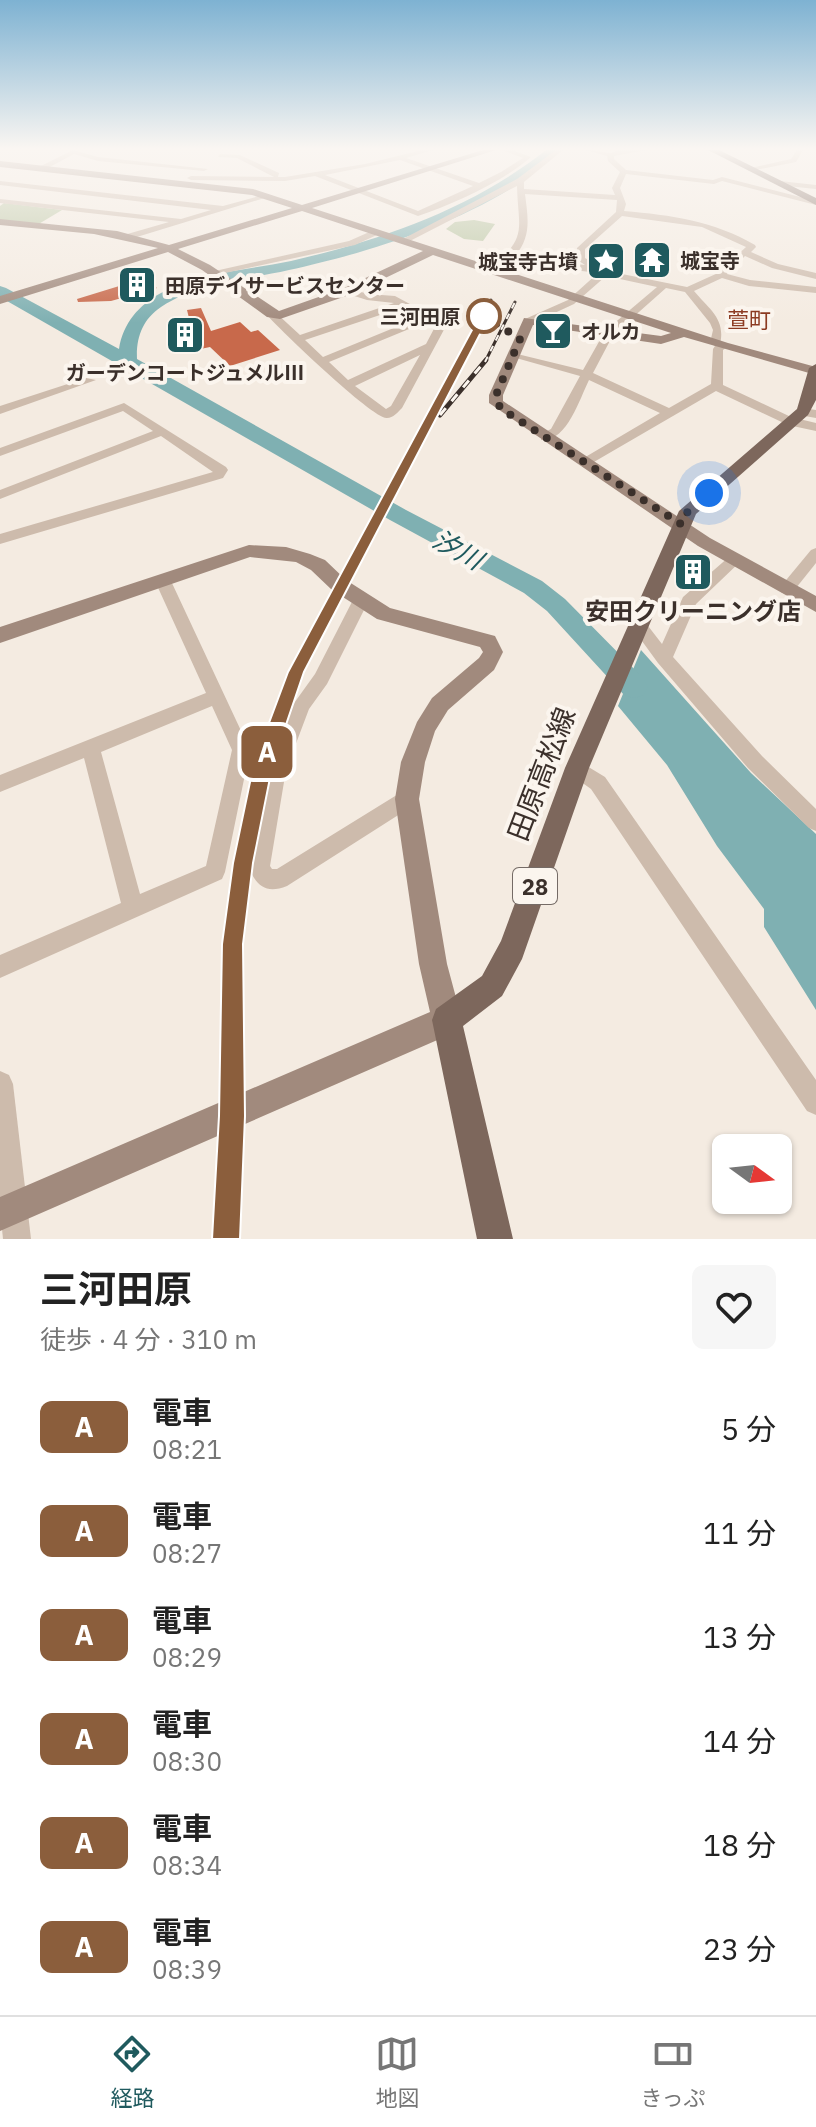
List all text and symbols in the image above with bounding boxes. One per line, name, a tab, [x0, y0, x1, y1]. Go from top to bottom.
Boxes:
temple icon: 城宝寺	[631, 239, 673, 281]
place icon: 城宝寺古墳	[585, 240, 627, 282]
place label: 城宝寺	[680, 247, 740, 274]
place label: 城宝寺古墳	[478, 248, 578, 275]
building icon: 田原デイサービスセンター	[116, 264, 158, 306]
place label: 田原デイサービスセンター	[165, 272, 405, 299]
marker: 三河田原	[467, 299, 501, 333]
place label: 三河田原	[380, 303, 460, 330]
district label: 萱町	[727, 305, 771, 334]
bar icon: オルカ	[532, 310, 574, 352]
building icon: ガーデンコートジュメルⅢ	[164, 314, 206, 356]
place label: オルカ	[581, 318, 640, 345]
place label: ガーデンコートジュメルⅢ	[66, 359, 304, 386]
your location	[689, 473, 729, 513]
water label: 汐川	[427, 522, 492, 578]
building icon: 安田クリーニング店	[672, 551, 714, 593]
place label: 安田クリーニング店	[585, 595, 801, 627]
street label: 田原高松線	[499, 702, 583, 846]
line badge: A	[241, 726, 293, 778]
text: A	[257, 733, 277, 770]
road number: 28	[513, 868, 557, 904]
north arrow	[712, 1134, 792, 1214]
map controls	[712, 1134, 792, 1214]
text: 三河田原	[40, 1264, 192, 1313]
button: heart	[692, 1265, 776, 1349]
text: 徒歩 · 4 分 · 310 m	[40, 1322, 257, 1356]
text: 電車	[152, 1392, 212, 1431]
text: A	[74, 1408, 94, 1445]
text: 5 分	[721, 1409, 776, 1448]
text: 08:21	[152, 1432, 222, 1466]
text: 電車	[152, 1496, 212, 1535]
text: A	[74, 1512, 94, 1549]
text: 11 分	[703, 1513, 776, 1552]
text: 08:27	[152, 1536, 222, 1570]
text: 電車	[152, 1600, 212, 1639]
text: A	[74, 1616, 94, 1653]
text: 13 分	[703, 1617, 776, 1656]
text: 08:29	[152, 1640, 222, 1674]
text: 電車	[152, 1704, 212, 1743]
text: A	[74, 1720, 94, 1757]
text: 14 分	[703, 1721, 776, 1760]
text: 08:30	[152, 1744, 222, 1778]
text: 電車	[152, 1808, 212, 1847]
text: A	[74, 1824, 94, 1861]
text: 18 分	[703, 1825, 776, 1864]
text: 08:34	[152, 1848, 222, 1882]
text: 電車	[152, 1912, 212, 1951]
text: A	[74, 1928, 94, 1965]
text: 23 分	[703, 1929, 776, 1968]
text: 08:39	[152, 1952, 222, 1986]
tab: 経路	[110, 2032, 154, 2112]
tab: 地図	[375, 2032, 419, 2112]
tab: きっぷ	[640, 2032, 706, 2112]

